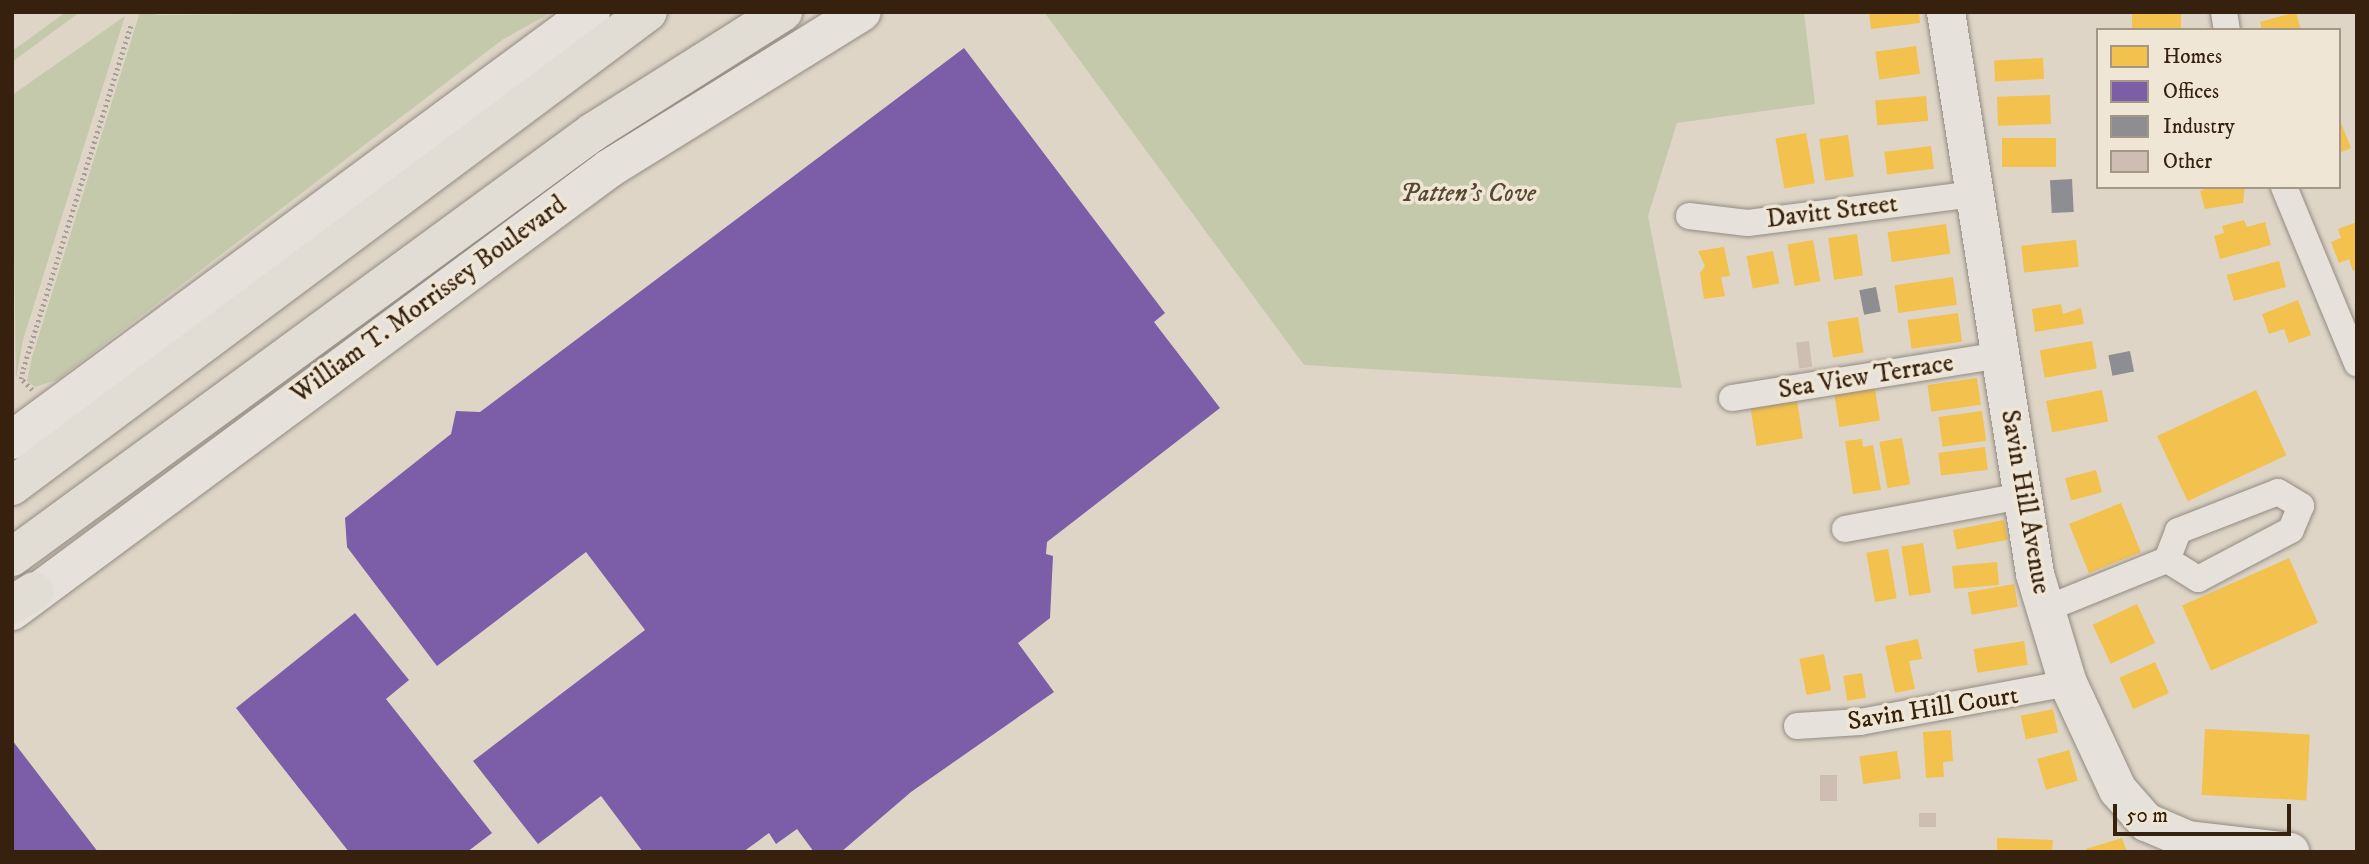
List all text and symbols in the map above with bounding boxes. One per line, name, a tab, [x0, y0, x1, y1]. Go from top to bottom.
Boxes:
legend	[2096, 28, 2341, 189]
text: Homes	[2163, 44, 2222, 70]
text: Offices	[2163, 79, 2219, 105]
text: Industry	[2163, 114, 2235, 140]
text: Other	[2163, 149, 2212, 175]
park label: Patten's Cove	[1400, 178, 1536, 210]
street label: Davitt Street	[1765, 188, 1899, 236]
street label: William T. Morrissey Boulevard	[285, 190, 573, 410]
street label: Sea View Terrace	[1776, 348, 1956, 406]
street label: Savin Hill Avenue	[1993, 407, 2057, 597]
street label: Savin Hill Court	[1846, 680, 2020, 738]
scale bar	[2117, 790, 2296, 834]
text: 50 m	[2126, 803, 2168, 829]

